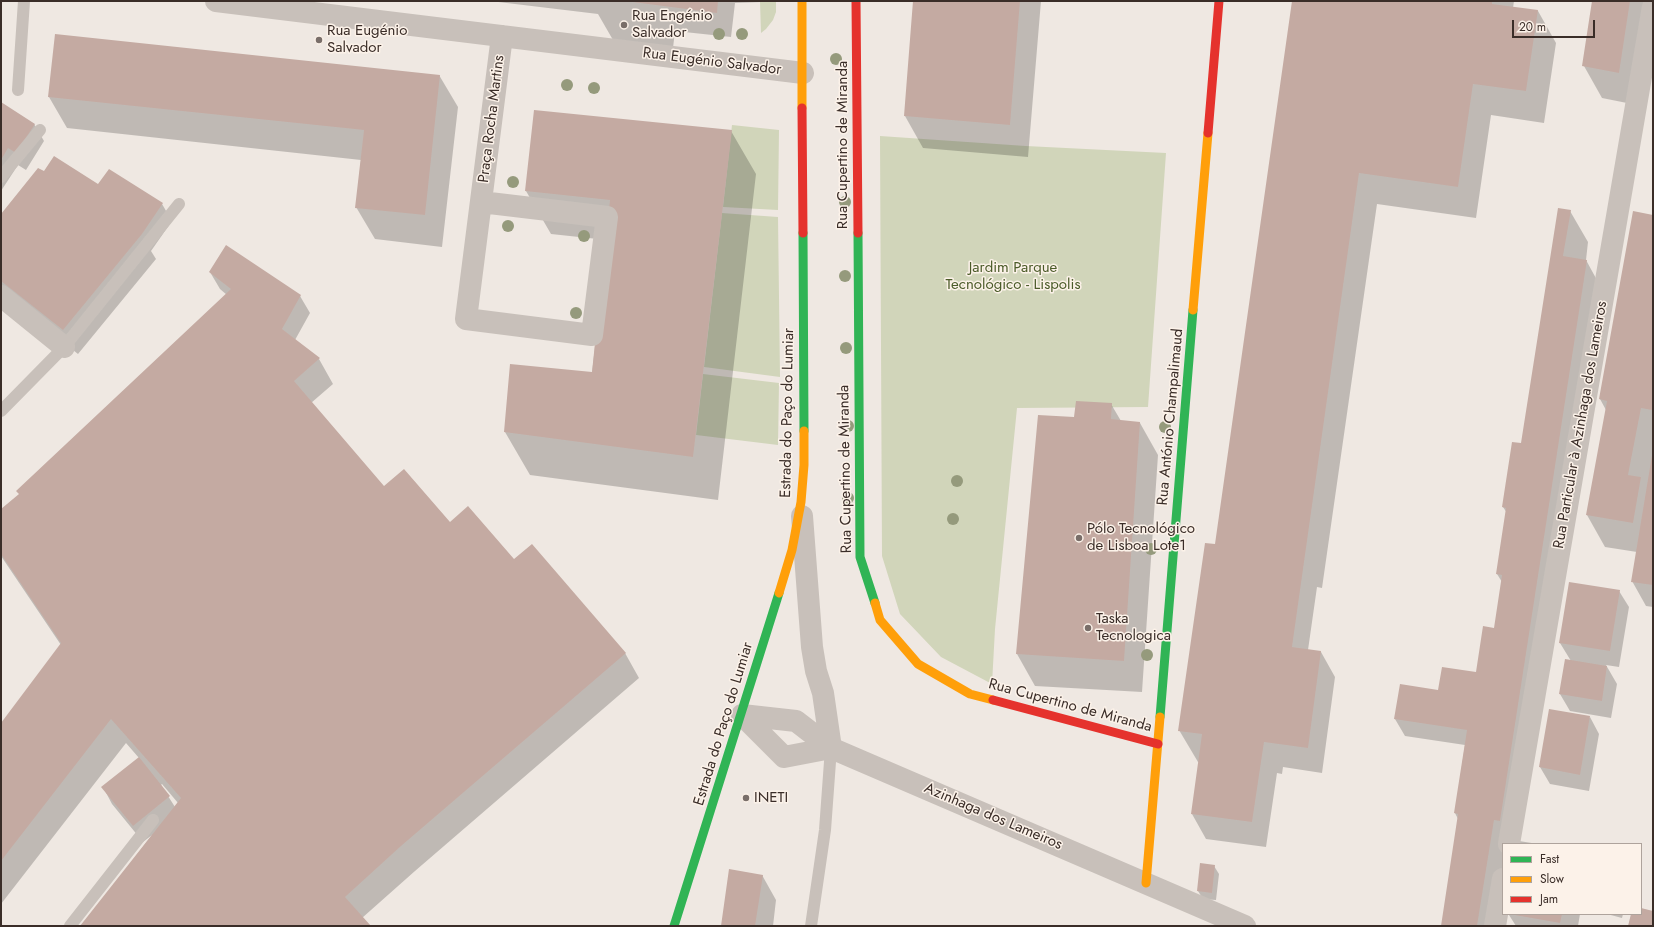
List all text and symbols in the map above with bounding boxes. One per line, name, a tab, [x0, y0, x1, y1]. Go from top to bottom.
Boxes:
place label: Rua Engénio Salvador	[632, 7, 712, 42]
scale bar	[1514, 12, 1597, 38]
text: 20 m	[1519, 18, 1546, 36]
marker: Rua Engénio Salvador	[619, 20, 629, 30]
place label: Rua Eugénio Salvador	[327, 22, 407, 57]
marker: Rua Eugénio Salvador	[314, 35, 324, 45]
street label: Rua Eugénio Salvador	[642, 45, 782, 79]
street label: Praça Rocha Martins	[475, 54, 509, 184]
street label: Rua Cupertino de Miranda	[834, 61, 852, 229]
park label: Jardim Parque Tecnológico - Lispolis	[946, 259, 1080, 294]
street label: Rua Particular à Azinhaga dos Lameiros	[1550, 300, 1612, 550]
street label: Estrada do Paço do Lumiar	[778, 328, 798, 498]
street label: Rua António Champalimaud	[1154, 328, 1188, 506]
street label: Rua Cupertino de Miranda	[836, 385, 856, 553]
place label: Pólo Tecnológico de Lisboa Lote1	[1087, 520, 1195, 555]
marker: Pólo Tecnológico de Lisboa Lote1	[1074, 533, 1084, 543]
place label: Taska Tecnologica	[1096, 610, 1171, 645]
marker: Taska Tecnologica	[1083, 623, 1093, 633]
street label: Estrada do Paço do Lumiar	[691, 640, 757, 808]
street label: Rua Cupertino de Miranda	[986, 676, 1154, 736]
street label: Azinhaga dos Lameiros	[921, 780, 1065, 854]
place label: INETI	[754, 789, 788, 807]
marker: INETI	[741, 793, 751, 803]
legend	[1502, 843, 1642, 915]
text: Fast	[1540, 850, 1559, 868]
text: Slow	[1540, 870, 1564, 888]
text: Jam	[1540, 890, 1558, 908]

